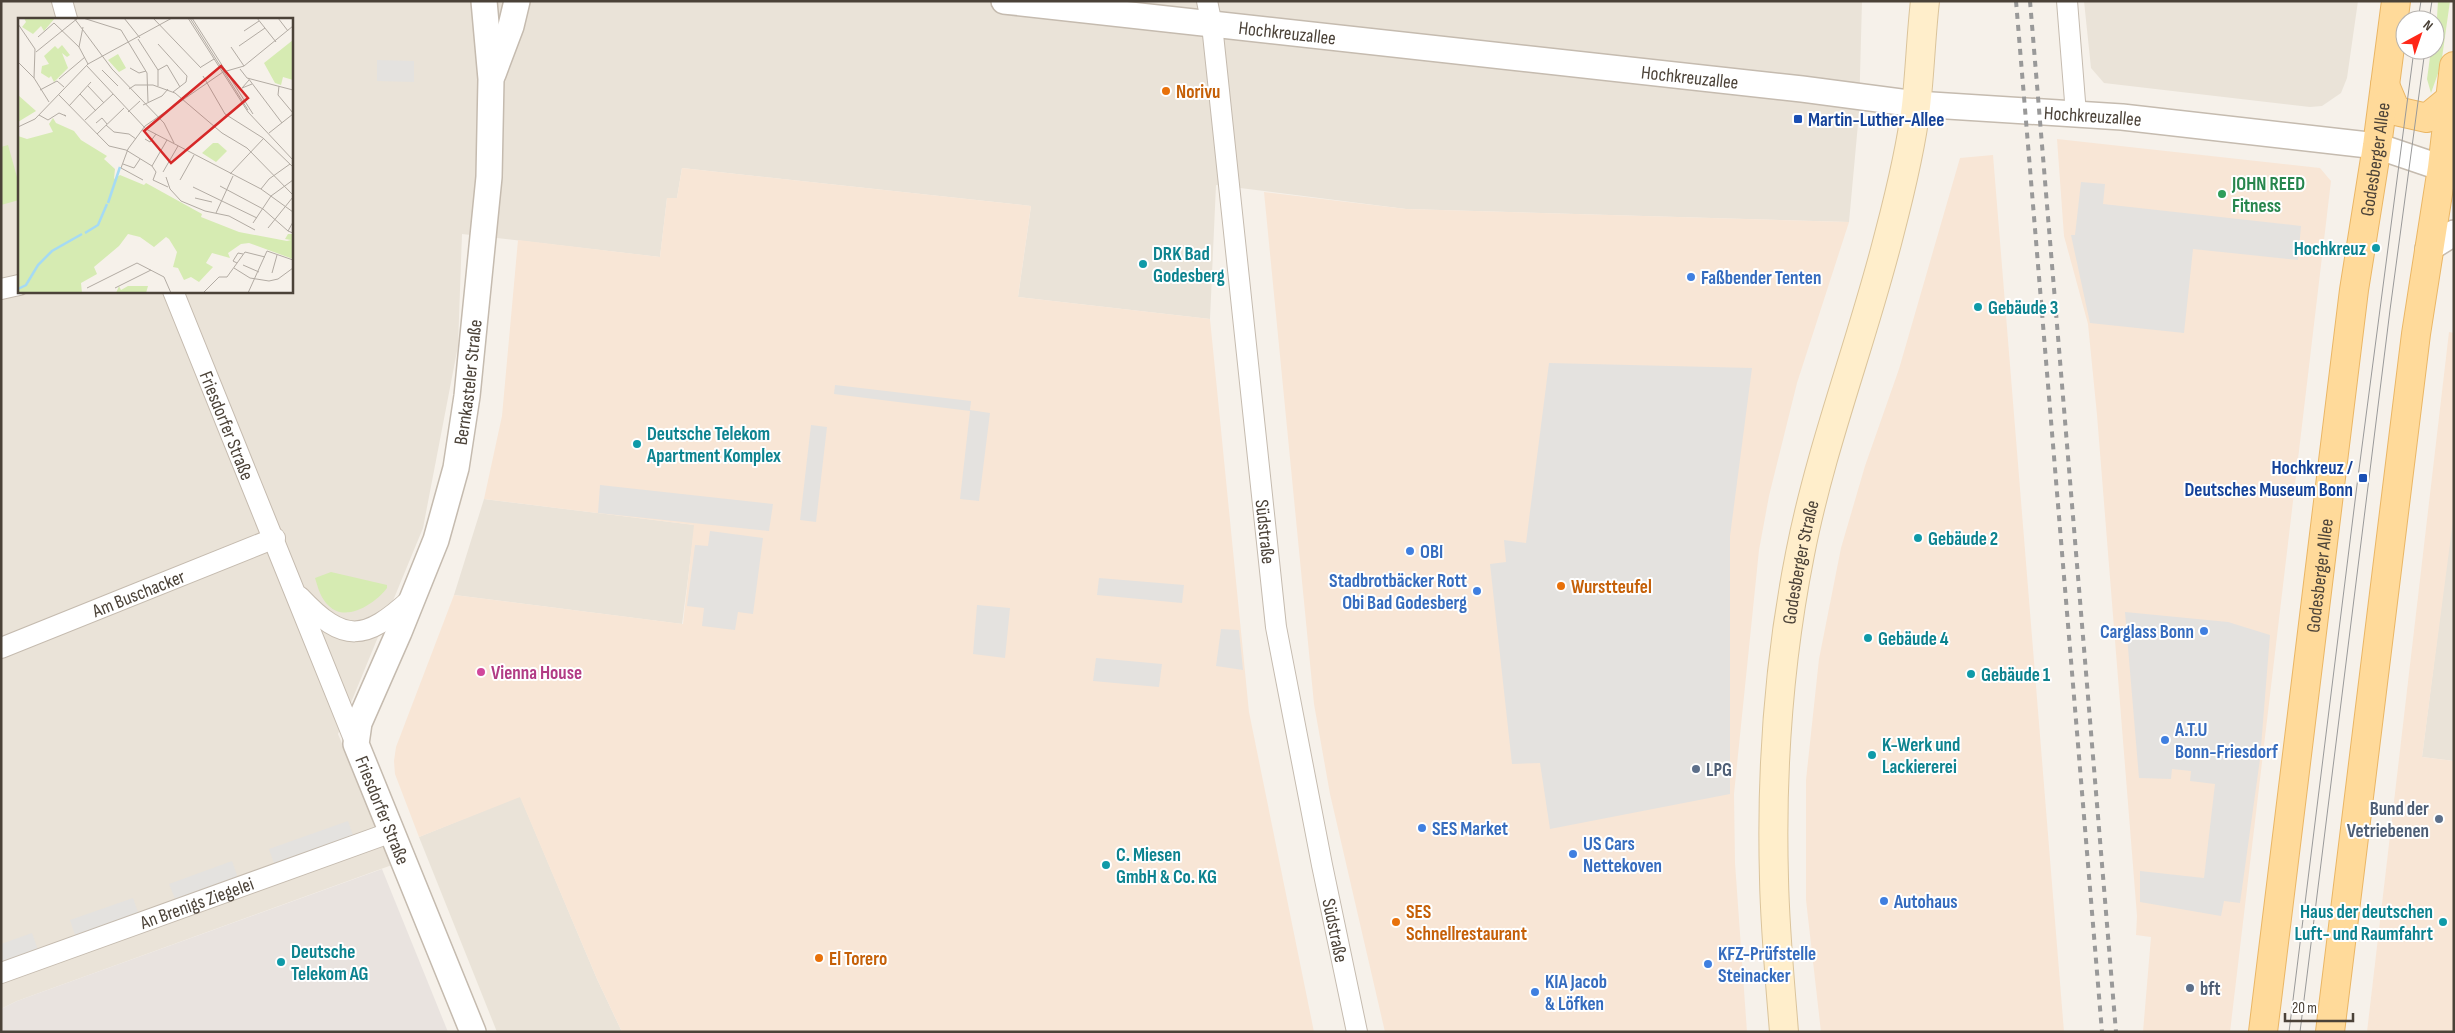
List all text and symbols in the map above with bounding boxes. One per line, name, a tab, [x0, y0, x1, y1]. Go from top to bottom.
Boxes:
north arrow	[2395, 10, 2445, 60]
street label: Hochkreuzallee	[1237, 17, 1337, 51]
text: N	[2420, 17, 2436, 34]
inset map	[18, 18, 292, 292]
street label: Hochkreuzallee	[1640, 61, 1740, 95]
place label: Norivu	[1176, 81, 1220, 104]
marker: Norivu	[1160, 85, 1172, 97]
street label: Godesberger Allee	[2356, 101, 2396, 218]
street label: Hochkreuzallee	[2043, 102, 2143, 132]
place label: Martin-Luther-Allee	[1808, 109, 1944, 132]
marker: Martin-Luther-Allee	[1792, 113, 1804, 125]
place label: JOHN REED Fitness	[2231, 173, 2305, 218]
marker: JOHN REED Fitness	[2216, 188, 2228, 200]
place label: Hochkreuz	[2294, 238, 2366, 261]
marker: Hochkreuz	[2370, 242, 2382, 254]
place label: DRK Bad Godesberg	[1153, 243, 1225, 288]
marker: DRK Bad Godesberg	[1137, 258, 1149, 270]
place label: Faßbender Tenten	[1701, 267, 1821, 290]
marker: Faßbender Tenten	[1685, 271, 1697, 283]
place label: Gebäude 3	[1988, 297, 2058, 320]
marker: Gebäude 3	[1972, 301, 1984, 313]
street label: Bernkasteler Straße	[450, 319, 488, 447]
street label: Friesdorfer Straße	[194, 368, 258, 484]
place label: Deutsche Telekom Apartment Komplex	[646, 423, 781, 468]
marker: Deutsche Telekom Apartment Komplex	[631, 438, 643, 450]
place label: Hochkreuz / Deutsches Museum Bonn	[2185, 457, 2354, 502]
marker: Hochkreuz / Deutsches Museum Bonn	[2357, 472, 2369, 484]
street label: Südstraße	[1250, 498, 1279, 565]
street label: Godesberger Straße	[1778, 498, 1825, 626]
street label: Godesberger Allee	[2302, 517, 2339, 634]
place label: Gebäude 2	[1928, 528, 1998, 551]
marker: Gebäude 2	[1912, 532, 1924, 544]
place label: OBI	[1420, 541, 1443, 564]
marker: OBI	[1404, 545, 1416, 557]
street label: Am Buschacker	[88, 565, 189, 624]
place label: Stadbrotbäcker Rott Obi Bad Godesberg	[1329, 570, 1467, 615]
place label: Wurstteufel	[1571, 576, 1652, 599]
marker: Wurstteufel	[1555, 580, 1567, 592]
marker: Stadbrotbäcker Rott Obi Bad Godesberg	[1471, 585, 1483, 597]
place label: Carglass Bonn	[2100, 621, 2194, 644]
marker: Carglass Bonn	[2198, 625, 2210, 637]
place label: Gebäude 4	[1878, 628, 1949, 651]
marker: Gebäude 4	[1862, 632, 1874, 644]
place label: Vienna House	[491, 662, 582, 685]
place label: Gebäude 1	[1981, 664, 2051, 687]
marker: Vienna House	[475, 666, 487, 678]
marker: Gebäude 1	[1965, 668, 1977, 680]
place label: A.T.U Bonn-Friesdorf	[2174, 719, 2279, 764]
place label: K-Werk und Lackiererei	[1882, 734, 1960, 779]
marker: A.T.U Bonn-Friesdorf	[2159, 734, 2171, 746]
marker: K-Werk und Lackiererei	[1866, 749, 1878, 761]
street label: Friesdorfer Straße	[349, 753, 414, 868]
place label: LPG	[1706, 759, 1732, 782]
marker: LPG	[1690, 763, 1702, 775]
place label: Bund der Vetriebenen	[2347, 798, 2429, 843]
marker: Bund der Vetriebenen	[2433, 813, 2445, 825]
place label: SES Market	[1432, 818, 1508, 841]
marker: SES Market	[1416, 822, 1428, 834]
place label: US Cars Nettekoven	[1583, 833, 1662, 878]
place label: C. Miesen GmbH & Co. KG	[1116, 844, 1217, 889]
marker: US Cars Nettekoven	[1567, 848, 1579, 860]
marker: C. Miesen GmbH & Co. KG	[1100, 859, 1112, 871]
street label: An Brenigs Ziegelei	[136, 873, 257, 935]
place label: Autohaus	[1893, 891, 1958, 914]
marker: Autohaus	[1878, 895, 1890, 907]
street label: Südstraße	[1316, 897, 1352, 965]
place label: SES Schnellrestaurant	[1406, 901, 1527, 946]
place label: Haus der deutschen Luft- und Raumfahrt	[2294, 901, 2433, 946]
marker: SES Schnellrestaurant	[1390, 916, 1402, 928]
marker: Haus der deutschen Luft- und Raumfahrt	[2437, 916, 2449, 928]
place label: Deutsche Telekom AG	[291, 941, 369, 986]
place label: KFZ-Prüfstelle Steinacker	[1718, 943, 1816, 988]
place label: El Torero	[829, 948, 887, 971]
marker: El Torero	[813, 952, 825, 964]
marker: Deutsche Telekom AG	[275, 956, 287, 968]
marker: KFZ-Prüfstelle Steinacker	[1702, 958, 1714, 970]
place label: KIA Jacob & Löfken	[1545, 971, 1607, 1016]
place label: bft	[2200, 978, 2221, 1001]
marker: bft	[2184, 982, 2196, 994]
marker: KIA Jacob & Löfken	[1529, 986, 1541, 998]
scale bar	[2285, 990, 2352, 1022]
text: 20 m	[2292, 999, 2317, 1018]

